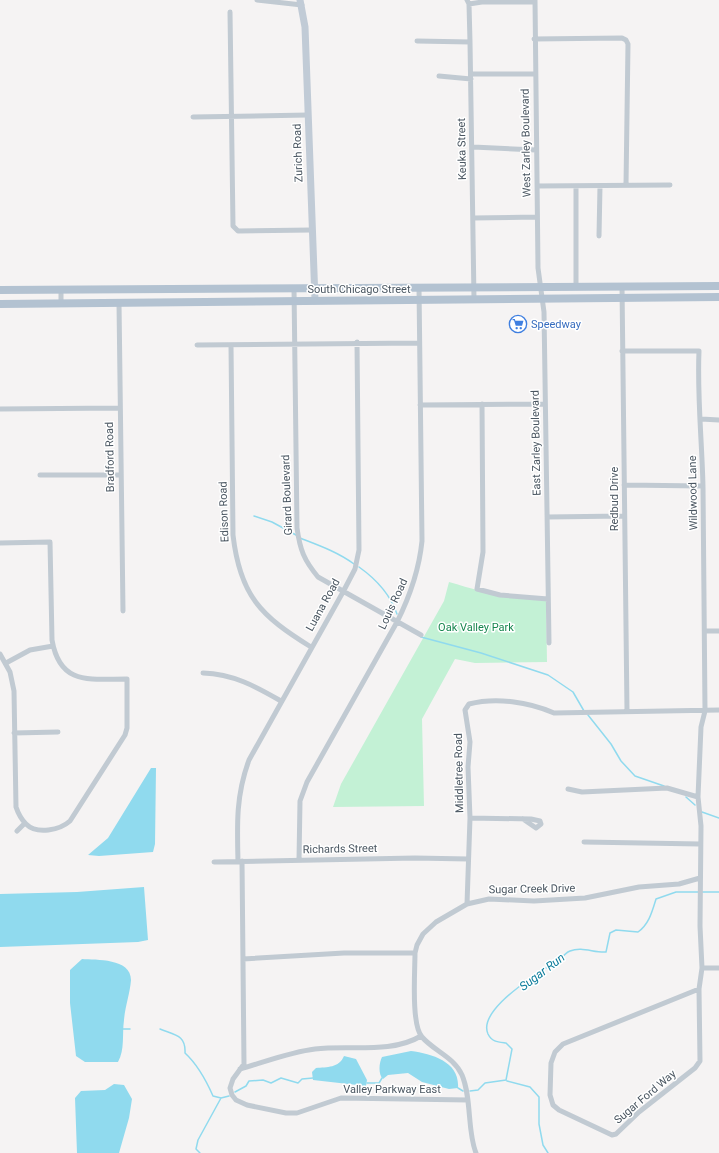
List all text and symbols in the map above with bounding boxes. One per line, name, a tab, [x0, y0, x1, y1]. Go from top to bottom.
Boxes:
street label: West Zarley Boulevard	[519, 88, 533, 198]
street label: Keuka Street	[455, 118, 469, 180]
street label: Zurich Road	[290, 123, 306, 183]
street label: South Chicago Street	[307, 283, 411, 296]
supermarket icon: Speedway	[508, 314, 528, 334]
place label: Speedway	[531, 318, 582, 331]
street label: East Zarley Boulevard	[529, 390, 543, 496]
street label: Bradford Road	[103, 422, 117, 492]
street label: Girard Boulevard	[279, 454, 295, 536]
street label: Wildwood Lane	[686, 455, 700, 531]
street label: Redbud Drive	[608, 466, 621, 531]
street label: Edison Road	[216, 481, 232, 543]
street label: Luana Road	[303, 577, 343, 633]
street label: Louis Road	[376, 577, 410, 631]
park label: Oak Valley Park	[438, 621, 514, 634]
street label: Middletree Road	[452, 733, 466, 813]
street label: Richards Street	[303, 842, 378, 856]
street label: Sugar Creek Drive	[489, 882, 576, 896]
water label: Sugar Run	[517, 950, 567, 994]
street label: Sugar Ford Way	[611, 1067, 679, 1127]
street label: Valley Parkway East	[343, 1083, 441, 1096]

